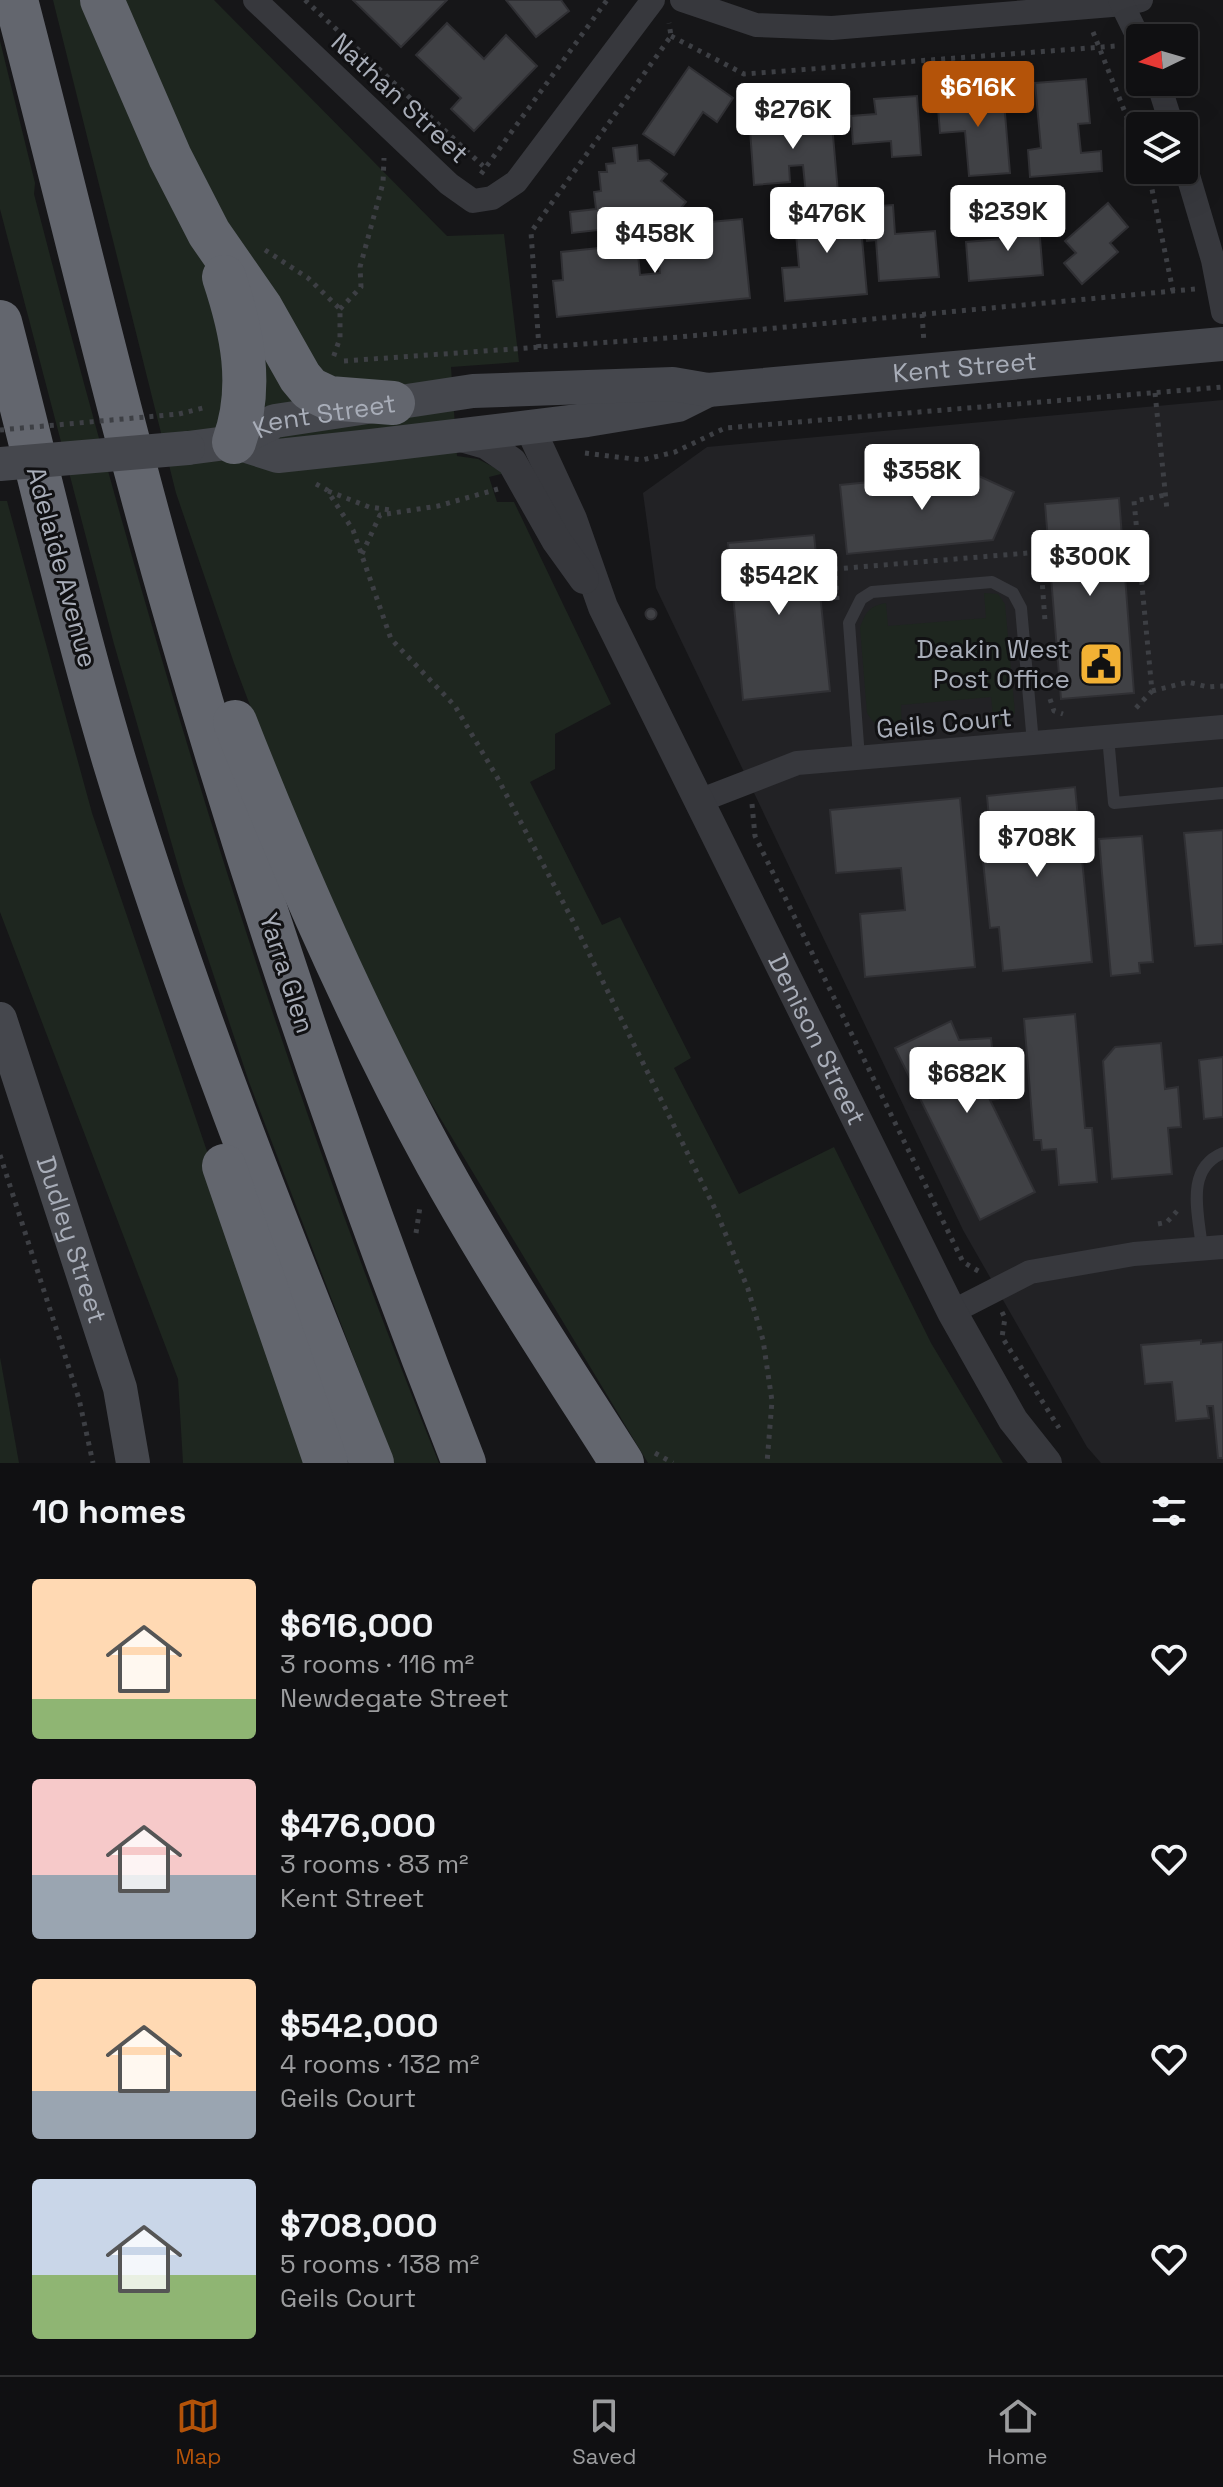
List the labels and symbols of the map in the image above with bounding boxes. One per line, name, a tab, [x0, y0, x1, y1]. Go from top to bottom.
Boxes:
north arrow	[1126, 24, 1198, 96]
street label: Nathan Street	[324, 25, 476, 171]
pin: $616K	[922, 61, 1034, 129]
pin: $276K	[737, 83, 849, 151]
pin: $239K	[952, 185, 1064, 253]
pin: $476K	[771, 187, 883, 255]
pin: $458K	[599, 207, 711, 275]
street label: Kent Street	[891, 344, 1038, 390]
street label: Kent Street	[247, 386, 398, 446]
pin: $358K	[866, 444, 978, 512]
street label: Adelaide Avenue	[19, 463, 105, 671]
pin: $300K	[1034, 530, 1146, 598]
pin: $542K	[723, 549, 835, 617]
place label: Deakin West Post Office	[916, 632, 1070, 696]
public building icon: Deakin West Post Office	[1077, 640, 1125, 688]
street label: Geils Court	[875, 700, 1013, 746]
pin: $708K	[981, 811, 1093, 879]
street label: Yarra Glen	[252, 909, 322, 1037]
street label: Denison Street	[760, 948, 874, 1131]
pin: $682K	[911, 1047, 1023, 1115]
street label: Dudley Street	[29, 1152, 115, 1328]

